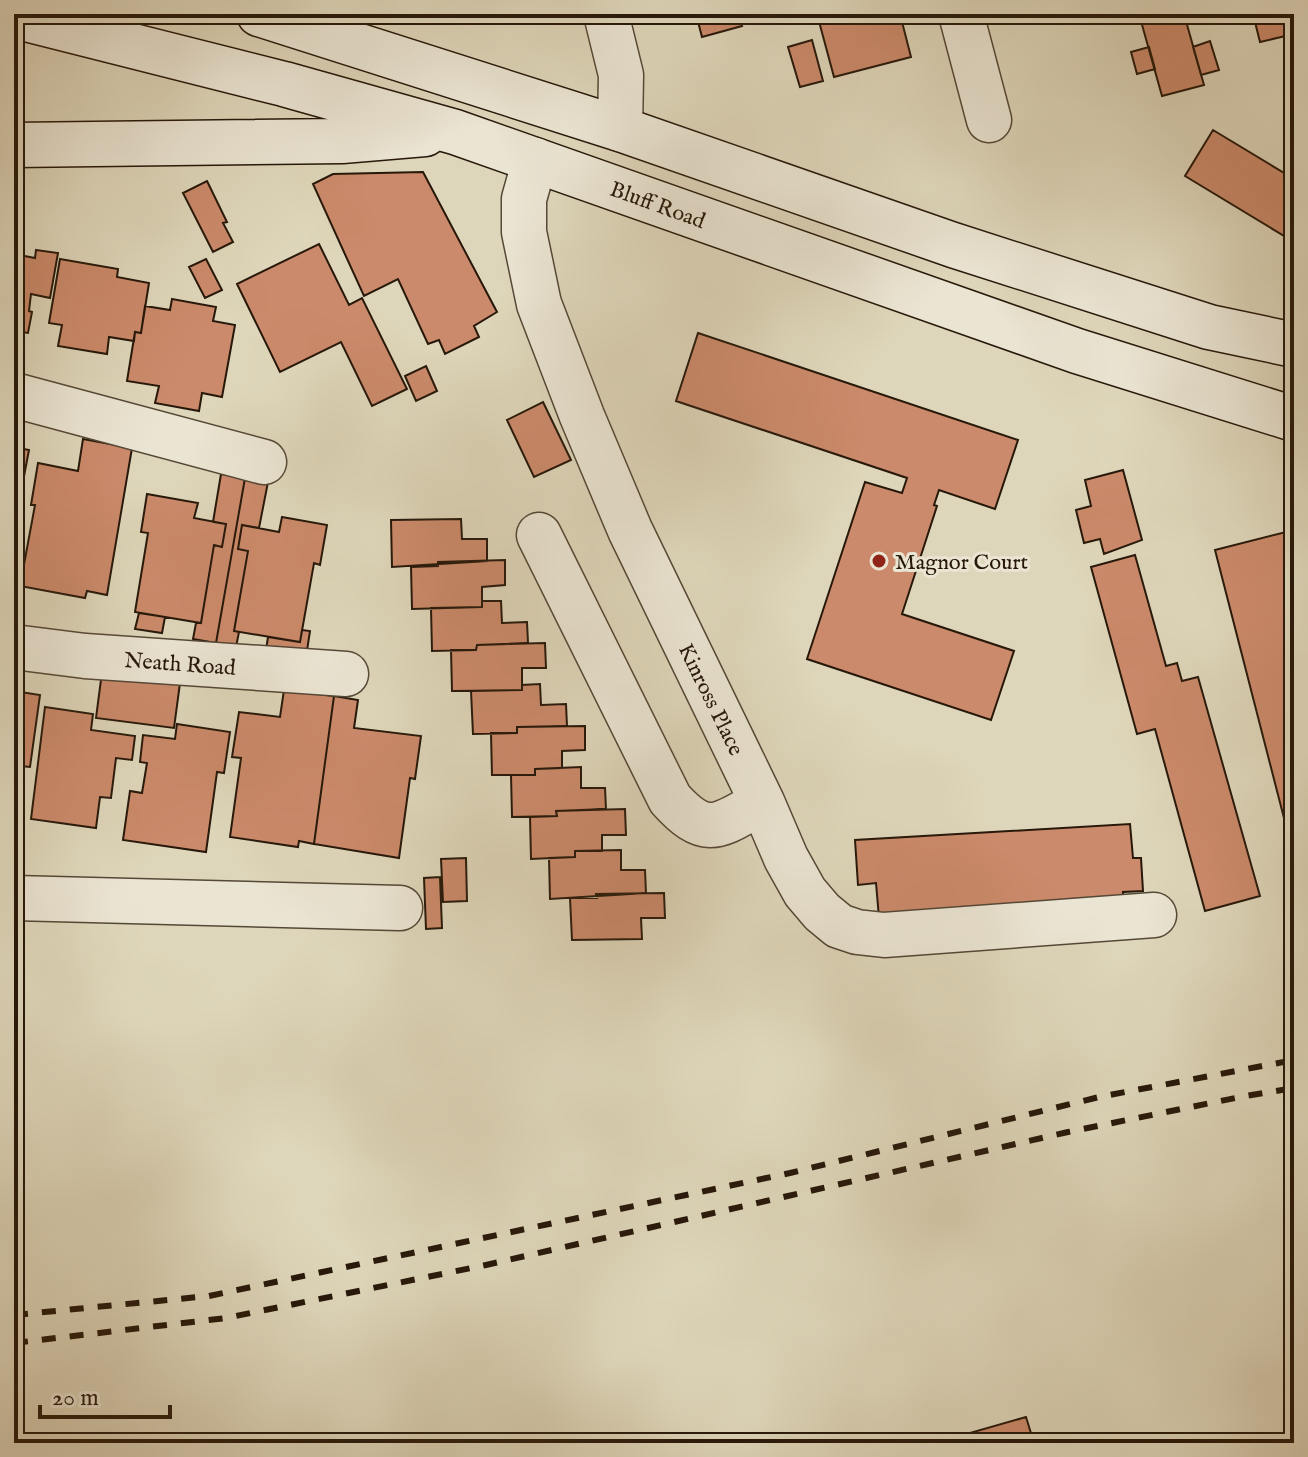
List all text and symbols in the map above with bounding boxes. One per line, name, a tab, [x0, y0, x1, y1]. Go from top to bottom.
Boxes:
street label: Bluff Road	[606, 176, 709, 236]
place label: Magnor Court	[895, 549, 1029, 577]
marker: Magnor Court	[870, 552, 888, 570]
street label: Kinross Place	[671, 639, 749, 761]
street label: Neath Road	[123, 647, 237, 683]
scale bar	[40, 1369, 170, 1419]
text: 20 m	[52, 1383, 99, 1414]

